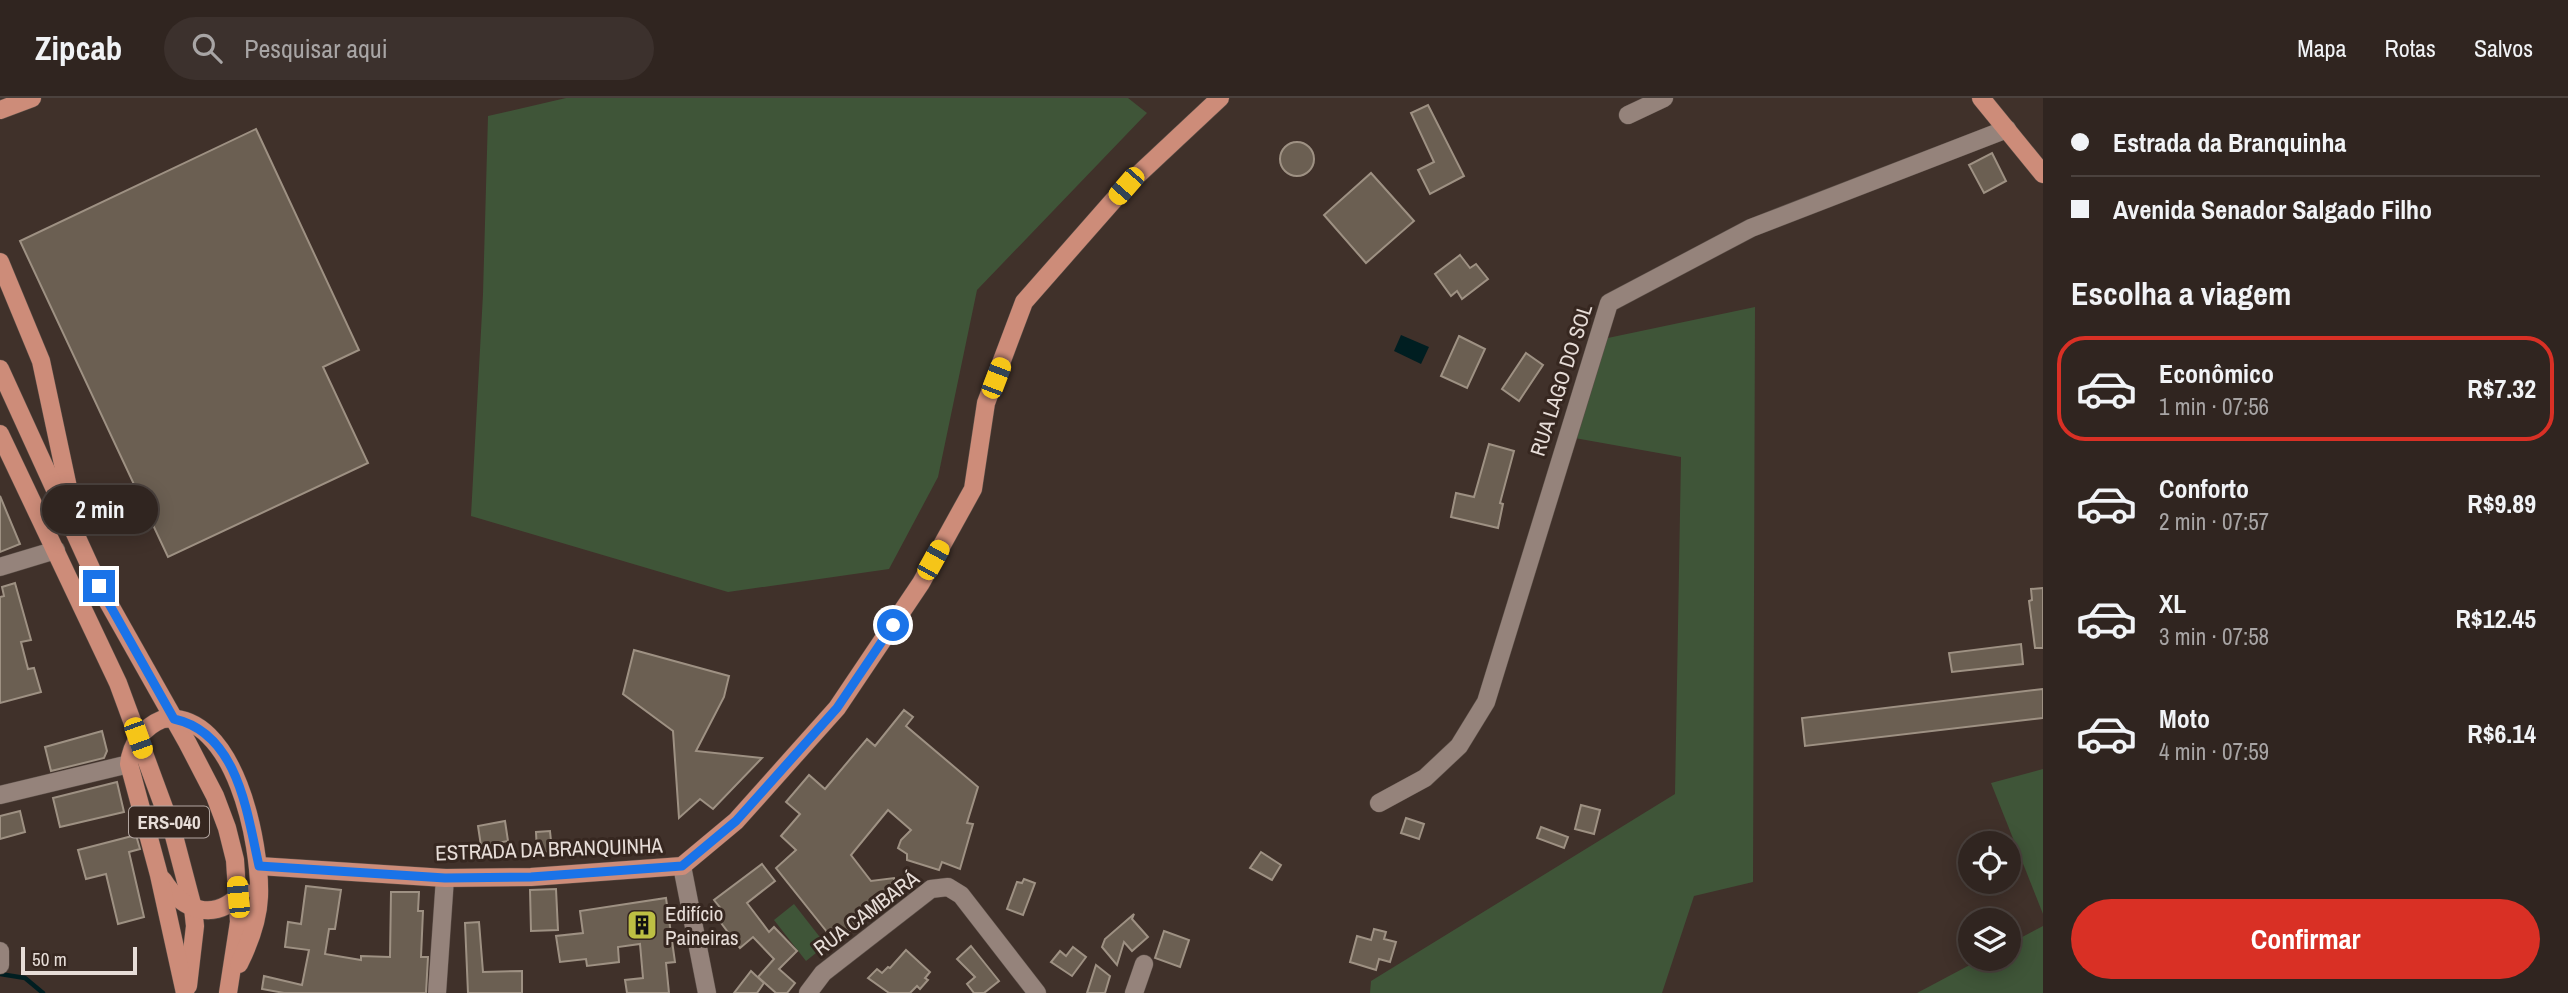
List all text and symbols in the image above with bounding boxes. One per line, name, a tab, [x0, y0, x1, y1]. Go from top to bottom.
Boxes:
search box	[164, 17, 654, 80]
text: Zipcab	[35, 26, 122, 70]
icon: search	[188, 29, 226, 67]
text: Pesquisar aqui	[244, 31, 388, 66]
text: Mapa	[2297, 32, 2347, 64]
text: Rotas	[2385, 32, 2436, 64]
text: Salvos	[2474, 32, 2533, 64]
text: Estrada da Branquinha	[2113, 125, 2346, 160]
car	[1105, 163, 1148, 209]
text: Avenida Senador Salgado Filho	[2113, 192, 2432, 227]
text: Escolha a viagem	[2071, 272, 2291, 315]
street label: RUA LAGO DO SOL	[1523, 300, 1599, 460]
car	[979, 355, 1014, 401]
text: Econômico	[2159, 356, 2274, 391]
icon: car	[2075, 357, 2138, 420]
text: R$7.32	[2467, 371, 2536, 406]
text: 1 min · 07:56	[2159, 391, 2269, 422]
text: Conforto	[2159, 471, 2249, 506]
icon: car	[2075, 472, 2138, 535]
callout: 2 min	[41, 484, 157, 533]
text: R$9.89	[2467, 486, 2536, 521]
text: 2 min	[75, 494, 125, 525]
text: 2 min · 07:57	[2159, 506, 2269, 537]
car	[914, 537, 953, 583]
route end	[83, 570, 115, 602]
text: XL	[2159, 586, 2186, 621]
icon: car	[2075, 587, 2138, 650]
text: R$12.45	[2455, 601, 2536, 636]
route start	[877, 609, 909, 641]
text: 3 min · 07:58	[2159, 621, 2269, 652]
text: Moto	[2159, 701, 2210, 736]
icon: car	[2075, 702, 2138, 765]
car	[121, 715, 156, 761]
text: R$6.14	[2467, 716, 2536, 751]
text: 4 min · 07:59	[2159, 736, 2269, 767]
road number: ERS-040	[129, 806, 209, 838]
street label: ESTRADA DA BRANQUINHA	[435, 831, 664, 867]
map controls	[1958, 831, 2021, 971]
button: locate	[1958, 831, 2021, 894]
street label: RUA CAMBARÁ	[807, 863, 925, 962]
car	[226, 875, 251, 919]
place label: Edifício Paineiras	[665, 899, 739, 952]
button: Confirmar	[2071, 899, 2540, 979]
building icon: Edifício Paineiras	[625, 908, 659, 942]
button: layers	[1958, 908, 2021, 971]
scale bar	[21, 944, 136, 976]
text: 50 m	[32, 946, 67, 972]

